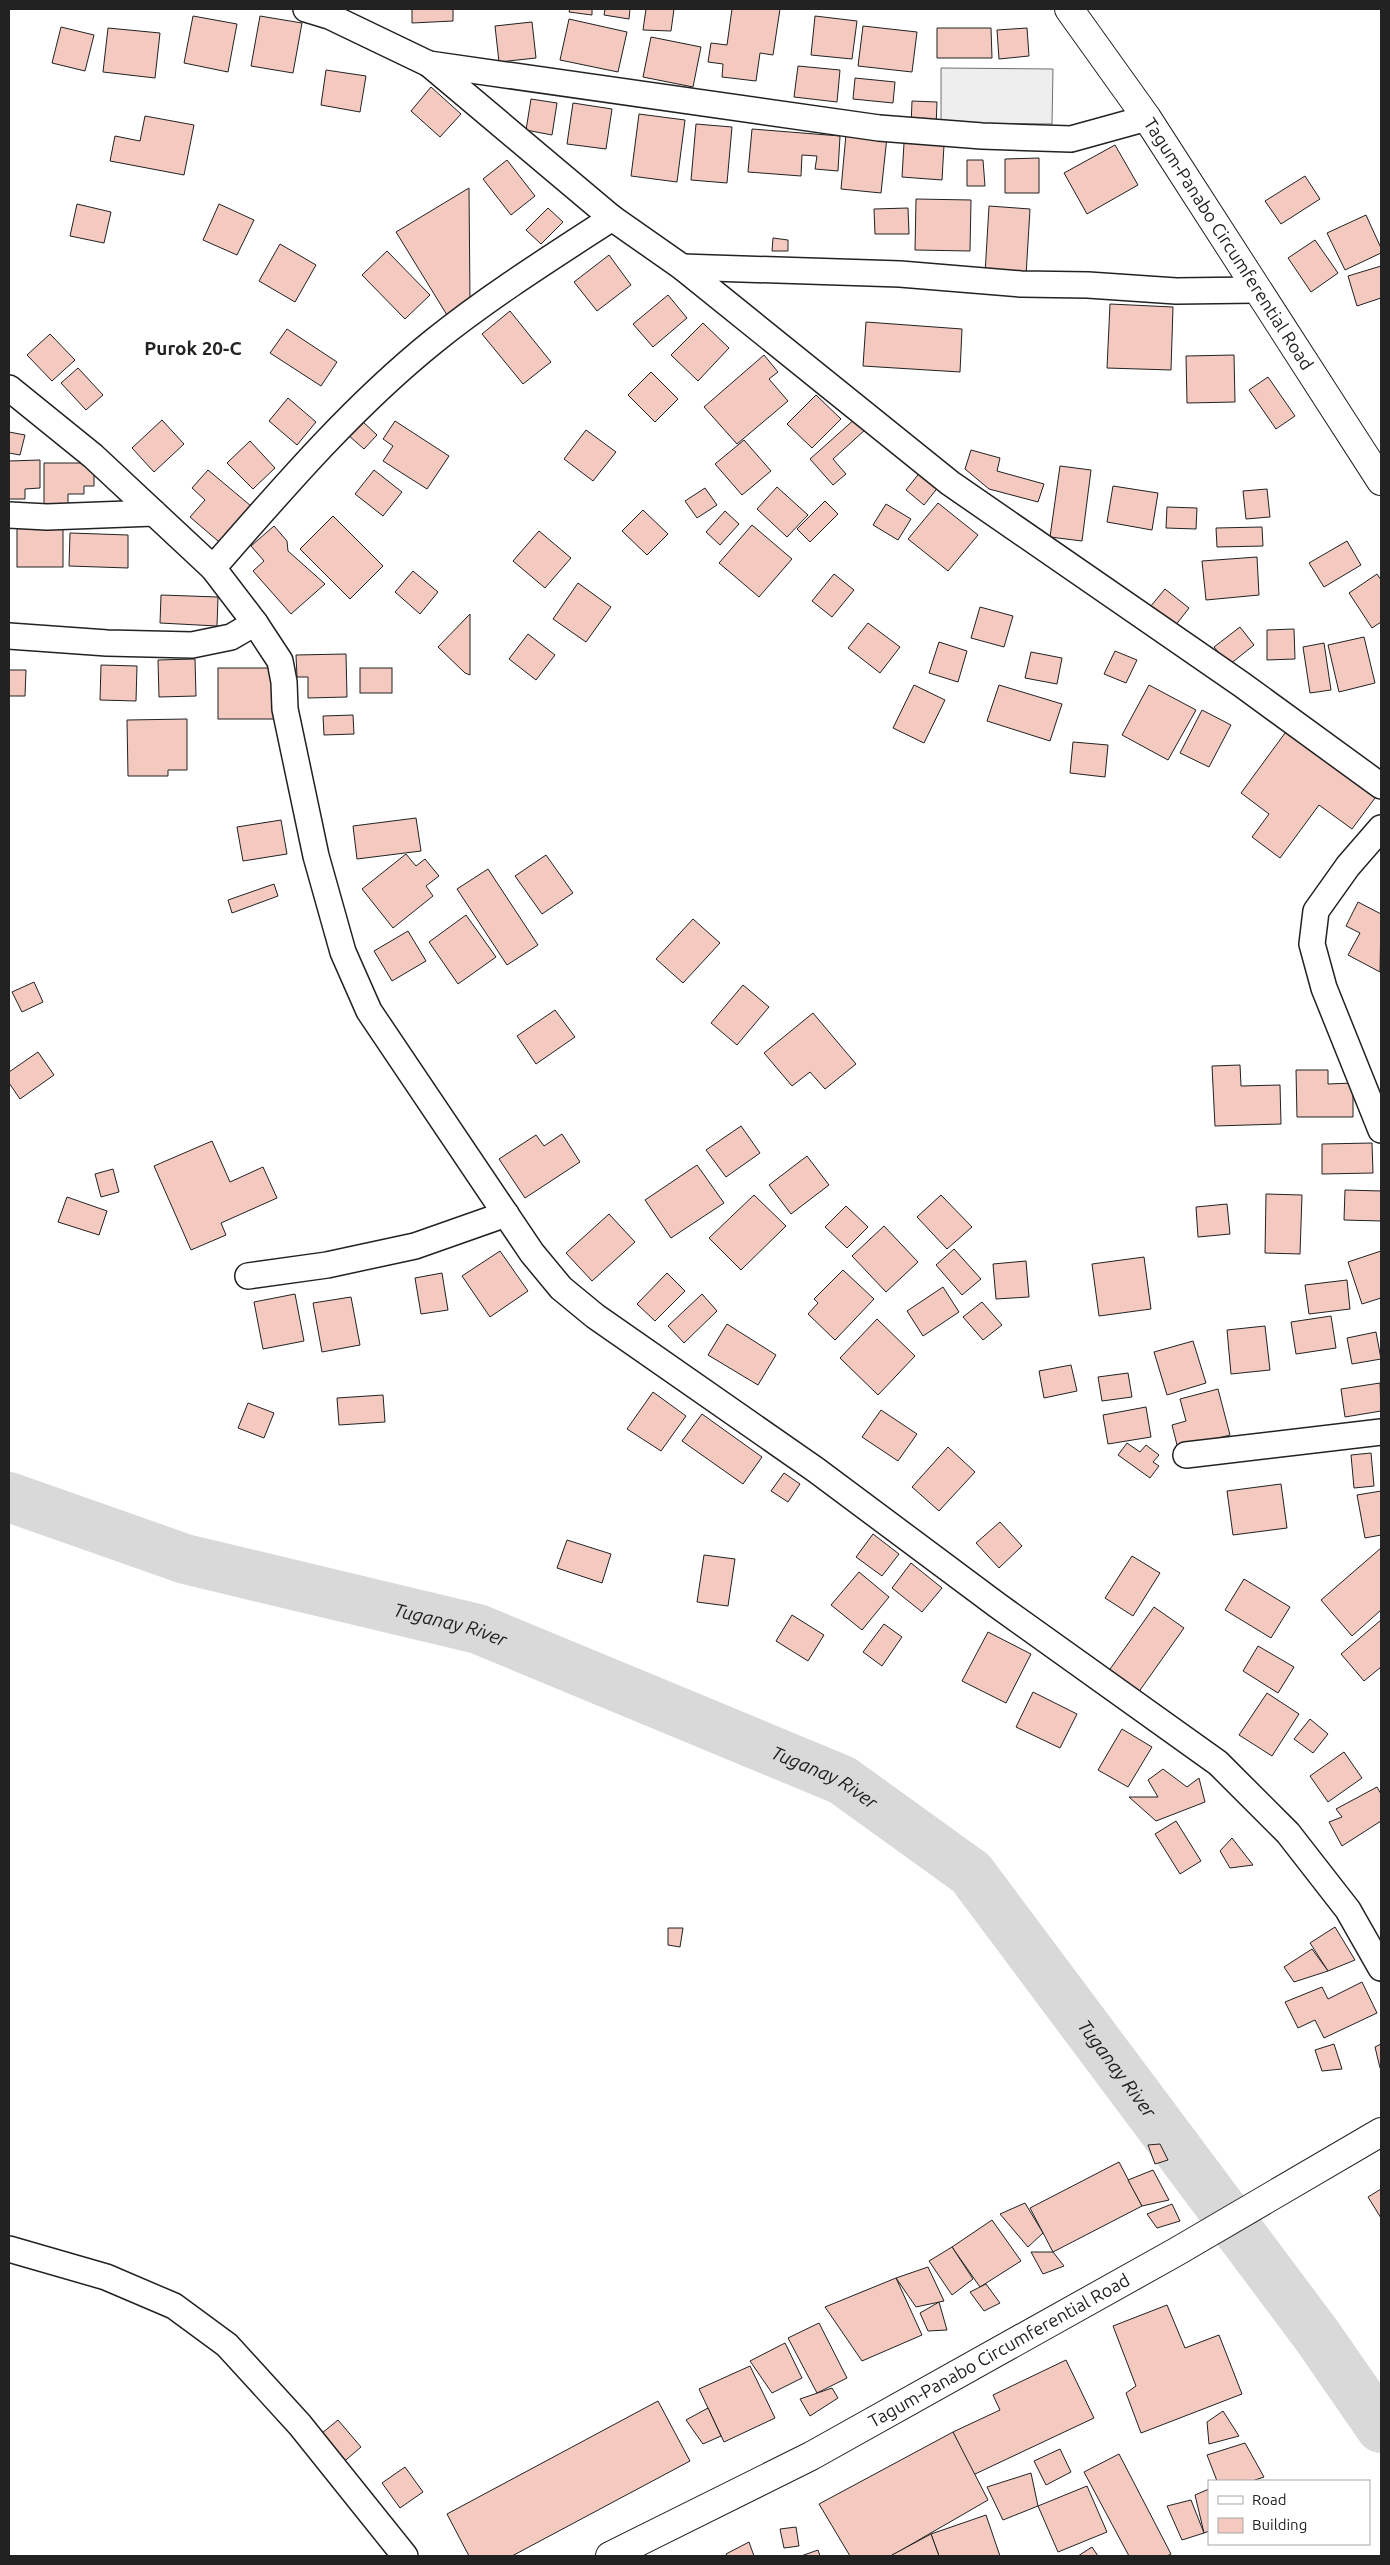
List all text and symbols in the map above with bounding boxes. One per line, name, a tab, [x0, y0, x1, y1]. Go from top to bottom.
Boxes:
street label: Tagum-Panabo Circumferential Road	[1141, 114, 1318, 373]
district label: Purok 20-C	[144, 337, 242, 359]
water label: Tuganay River	[392, 1598, 511, 1651]
water label: Tuganay River	[768, 1741, 883, 1814]
water label: Tuganay River	[1073, 2015, 1161, 2122]
street label: Tagum-Panabo Circumferential Road	[865, 2269, 1133, 2431]
legend	[1208, 2480, 1370, 2545]
text: Road	[1252, 2491, 1287, 2508]
text: Building	[1252, 2516, 1307, 2533]

